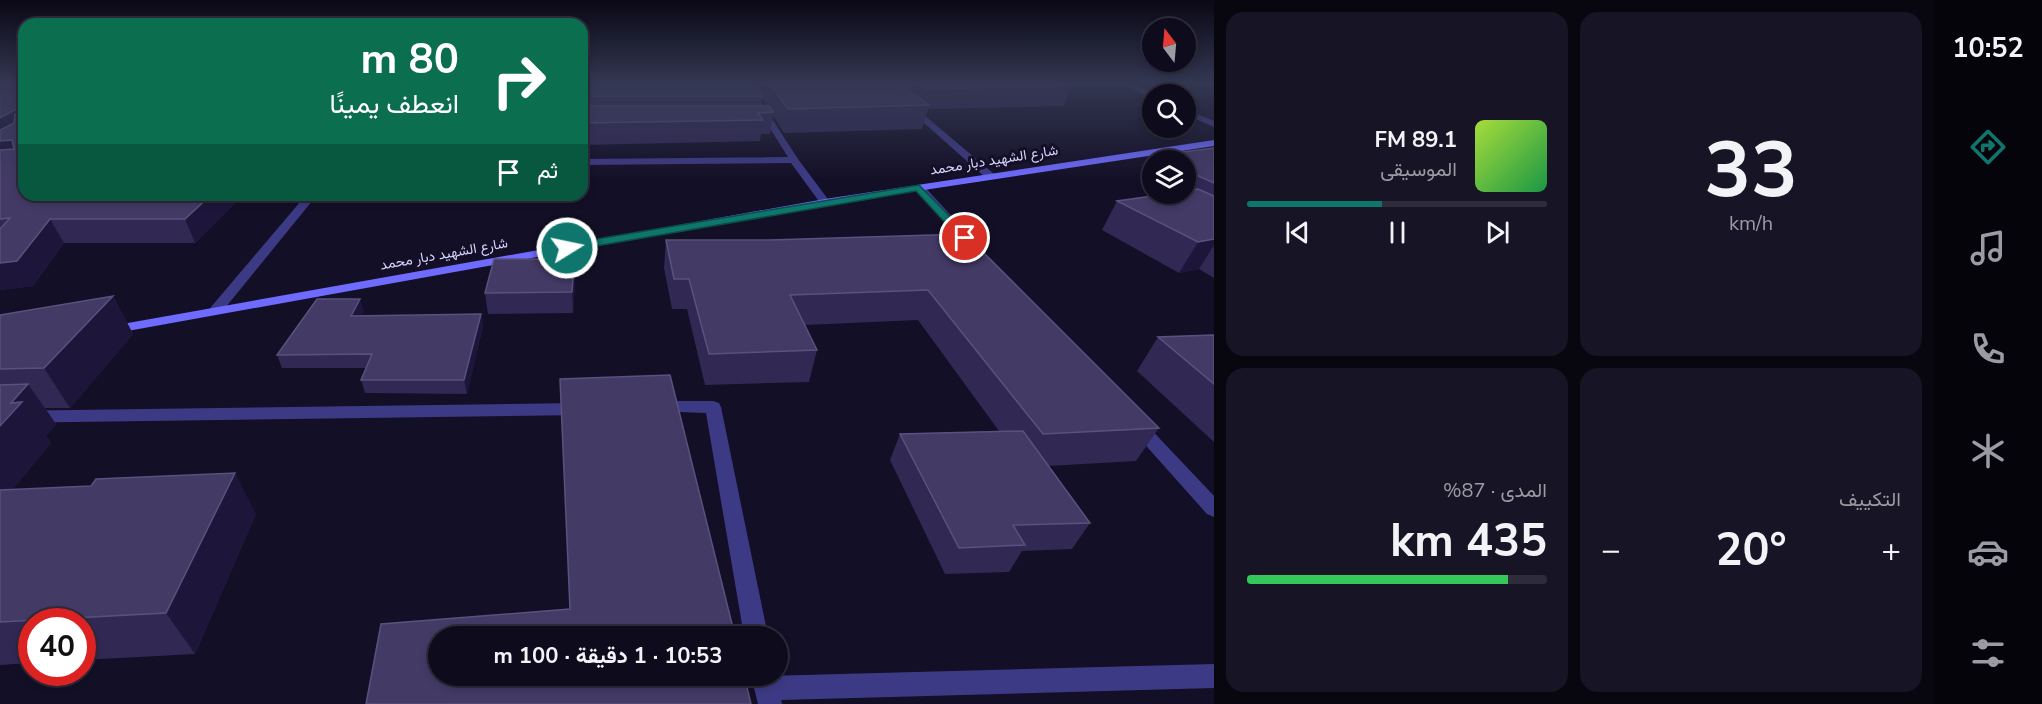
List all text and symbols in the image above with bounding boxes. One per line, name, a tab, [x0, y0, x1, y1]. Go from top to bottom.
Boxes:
north arrow	[1142, 18, 1196, 72]
map controls	[1142, 18, 1196, 204]
text: 10:52	[1952, 30, 2024, 67]
text: 80 m	[360, 31, 459, 88]
icon: right	[480, 42, 558, 120]
button: search	[1142, 84, 1196, 138]
text: انعطف يمينًا	[329, 86, 459, 123]
text: 33	[1704, 117, 1798, 224]
text: 89.1 FM	[1375, 125, 1457, 155]
icon: directions	[1967, 126, 2009, 168]
street label: شارع الشهيد دبار محمد	[929, 141, 1060, 180]
button: layers	[1142, 150, 1196, 204]
icon: arrive	[492, 156, 525, 189]
text: ثم	[537, 156, 558, 186]
text: الموسيقى	[1380, 156, 1457, 183]
text: km/h	[1729, 210, 1773, 237]
pin	[939, 212, 990, 263]
position arrow	[535, 216, 599, 280]
icon: previous	[1281, 216, 1314, 249]
icon: pause	[1381, 216, 1414, 249]
icon: next	[1481, 216, 1514, 249]
icon: arrive	[948, 221, 981, 254]
icon: music	[1967, 227, 2009, 269]
street label: شارع الشهيد دبار محمد	[379, 233, 509, 276]
icon: phone	[1967, 328, 2009, 370]
icon: climate	[1967, 430, 2009, 472]
text: المدى · 87%	[1443, 477, 1547, 504]
text: التكييف	[1839, 486, 1901, 513]
text: 435 km	[1390, 511, 1547, 572]
text: 20°	[1715, 520, 1787, 581]
text: −	[1601, 528, 1621, 573]
text: +	[1881, 528, 1901, 573]
icon: car	[1967, 531, 2009, 573]
speed limit sign: 40	[18, 608, 96, 686]
icon: filters	[1967, 632, 2009, 674]
text: 10:53 · 1 دقيقة · 100 m	[494, 641, 722, 671]

